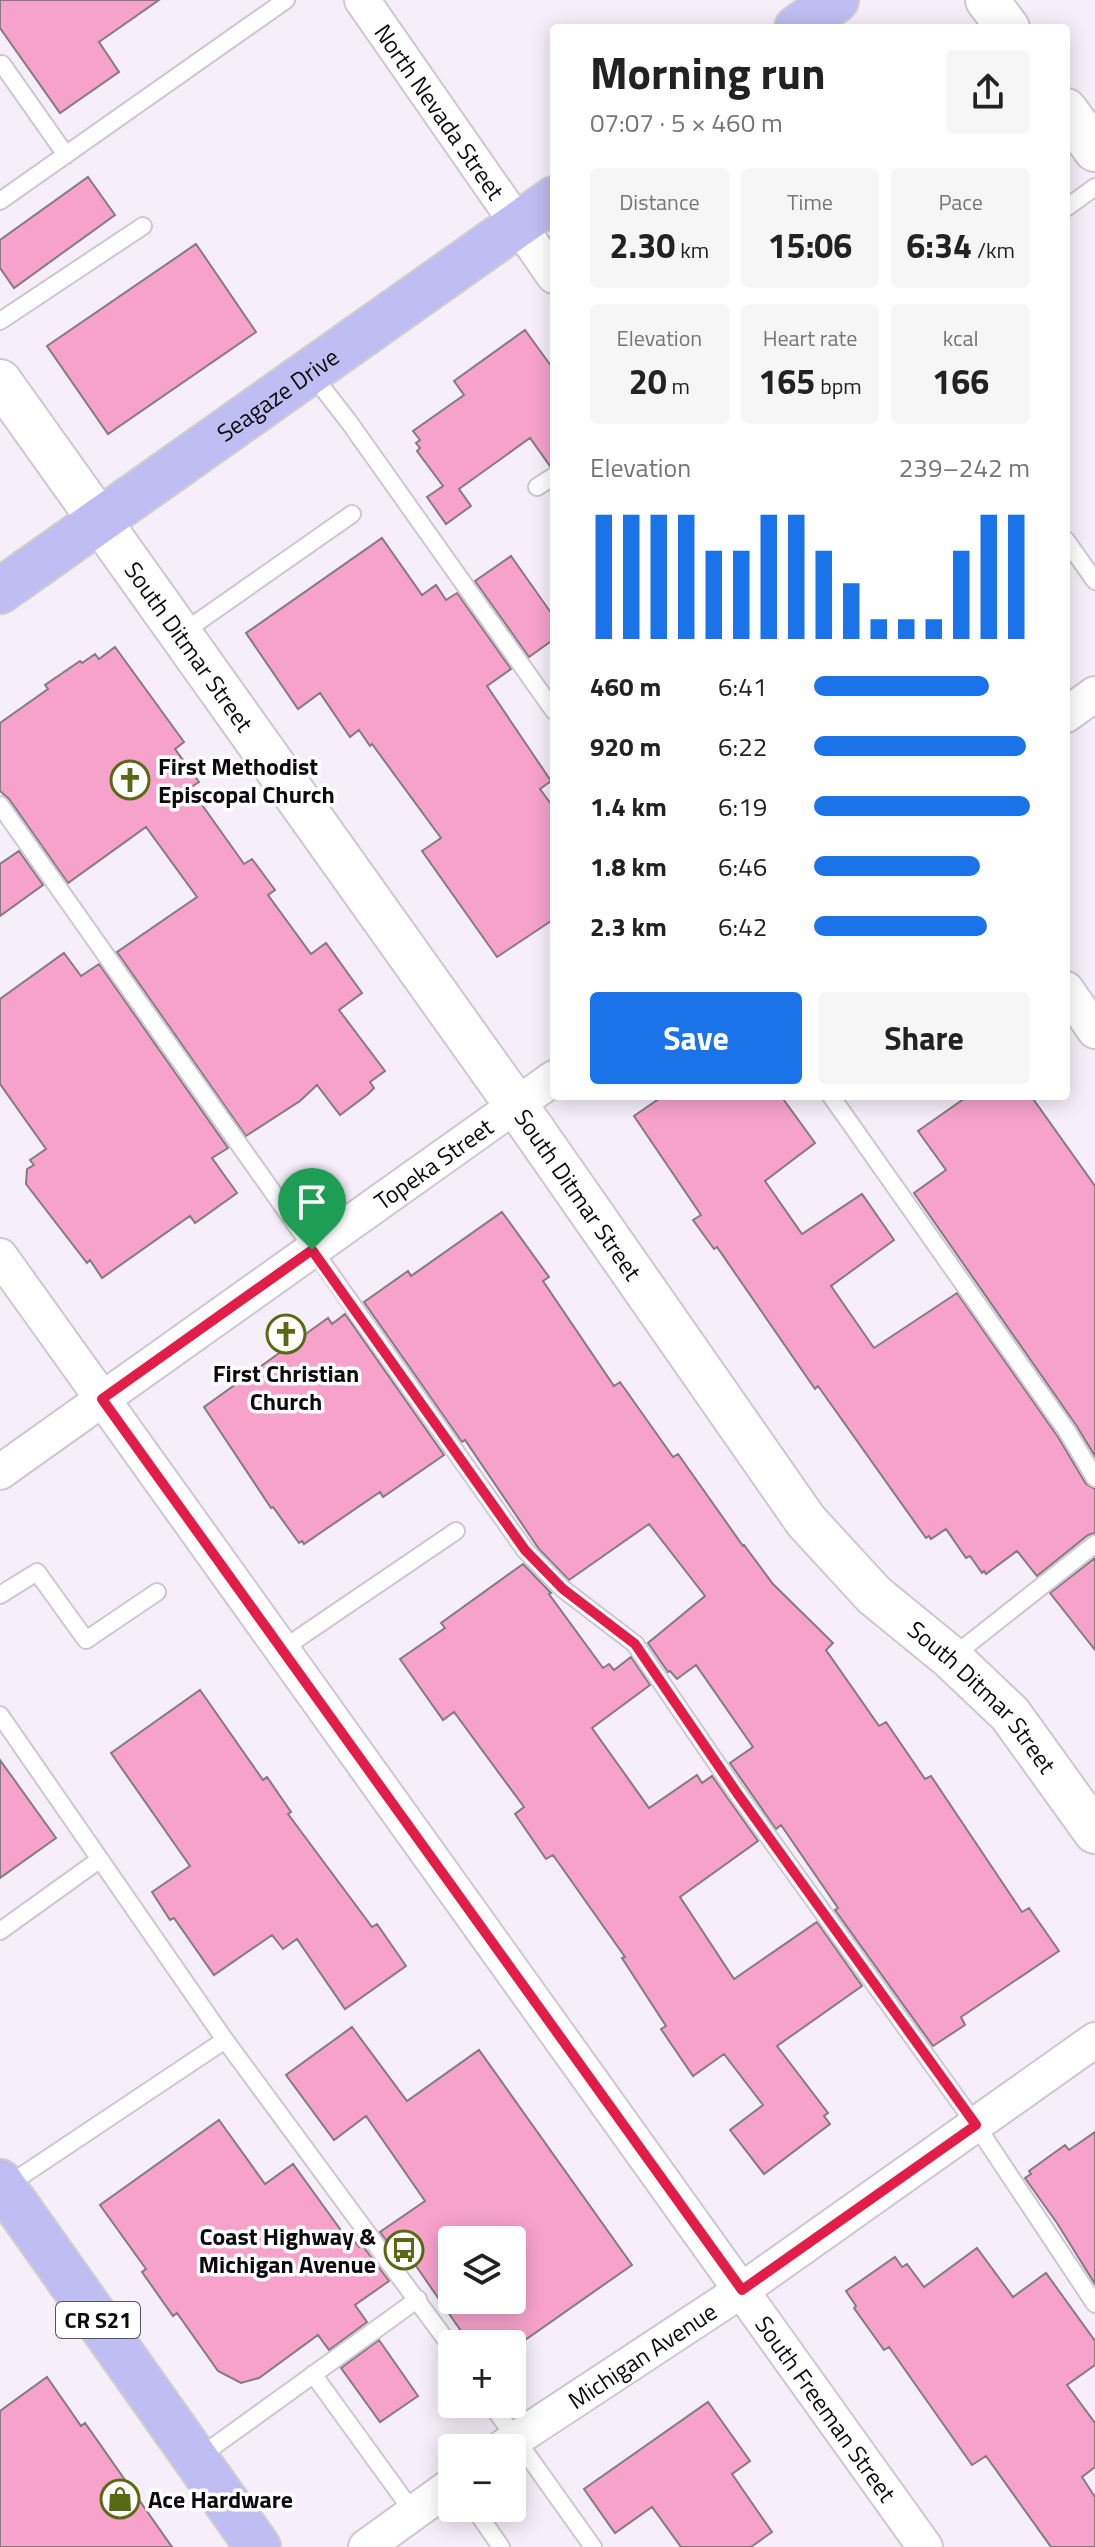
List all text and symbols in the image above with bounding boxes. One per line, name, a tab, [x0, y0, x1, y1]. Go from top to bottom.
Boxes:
street label: North Nevada Street	[366, 16, 514, 207]
text: Morning run	[590, 39, 826, 106]
button: share	[946, 50, 1030, 134]
text: 07:07 · 5 × 460 m	[590, 103, 783, 142]
text: Distance	[619, 185, 700, 219]
text: Time	[787, 185, 833, 219]
text: Pace	[938, 185, 983, 219]
text: 2.30	[610, 219, 675, 271]
text: 15:06	[768, 219, 852, 271]
text: 6:34	[906, 219, 972, 271]
text: km	[675, 233, 709, 267]
text: /km	[972, 233, 1015, 267]
text: Elevation	[617, 321, 702, 355]
text: Heart rate	[763, 321, 857, 355]
text: kcal	[943, 321, 979, 355]
street label: Seagaze Drive	[209, 339, 346, 450]
text: 20	[629, 355, 667, 407]
text: 165	[758, 355, 815, 407]
text: 166	[932, 355, 989, 407]
text: m	[667, 369, 690, 403]
text: bpm	[815, 369, 862, 403]
text: Elevation	[590, 448, 691, 487]
text: 239–242 m	[899, 448, 1030, 487]
street label: South Ditmar Street	[116, 554, 263, 740]
text: 460 m	[590, 667, 661, 706]
text: 6:41	[718, 667, 767, 706]
text: 920 m	[590, 727, 661, 766]
text: 6:22	[718, 727, 767, 766]
place label: First Methodist Episcopal Church	[158, 748, 335, 812]
church icon: First Methodist Episcopal Church	[109, 759, 151, 801]
text: 1.4 km	[590, 787, 667, 826]
text: 6:19	[718, 787, 767, 826]
text: 1.8 km	[590, 847, 667, 886]
text: 6:46	[718, 847, 767, 886]
text: 2.3 km	[590, 907, 667, 946]
text: 6:42	[718, 907, 767, 946]
button: Save	[590, 992, 802, 1084]
button: Share	[818, 992, 1030, 1084]
street label: South Ditmar Street	[506, 1101, 651, 1288]
street label: Topeka Street	[367, 1109, 501, 1219]
pin	[278, 1168, 346, 1250]
icon: arrive	[290, 1180, 334, 1224]
church icon: First Christian Church	[265, 1313, 307, 1355]
place label: First Christian Church	[213, 1355, 359, 1419]
street label: South Ditmar Street	[900, 1612, 1066, 1781]
place label: Coast Highway & Michigan Avenue	[198, 2218, 376, 2282]
map controls	[438, 2226, 526, 2522]
button: layers	[438, 2226, 526, 2314]
bus stop icon: Coast Highway & Michigan Avenue	[383, 2229, 425, 2271]
street label: Michigan Avenue	[561, 2293, 724, 2418]
road number: CR S21	[56, 2302, 140, 2338]
street label: South Freeman Street	[747, 2308, 905, 2510]
button: +	[438, 2330, 526, 2418]
button: −	[438, 2434, 526, 2522]
shop icon: Ace Hardware	[99, 2478, 141, 2520]
place label: Ace Hardware	[148, 2481, 293, 2517]

